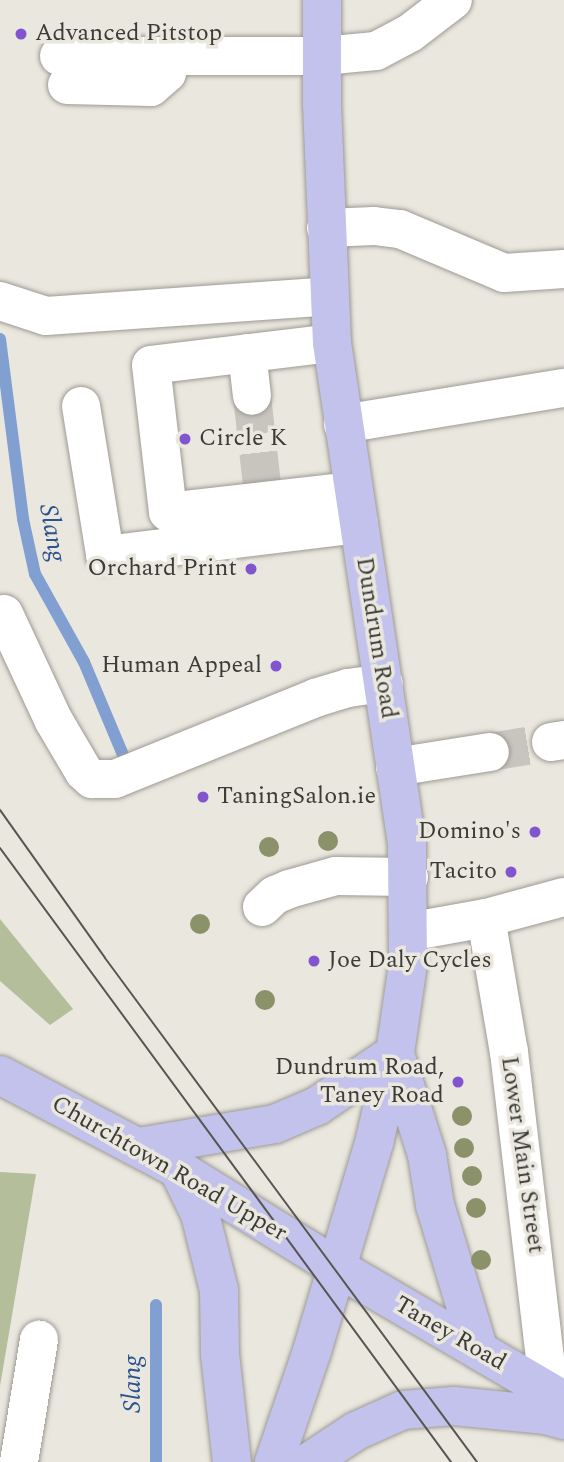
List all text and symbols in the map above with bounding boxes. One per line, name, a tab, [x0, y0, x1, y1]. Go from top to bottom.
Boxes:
place label: Advanced Pitstop	[35, 20, 222, 48]
marker: Advanced Pitstop	[13, 26, 29, 42]
place label: Circle K	[199, 425, 287, 453]
marker: Circle K	[177, 431, 193, 447]
water label: Slang	[32, 502, 72, 564]
place label: Orchard Print	[88, 555, 237, 583]
street label: Dundrum Road	[349, 555, 403, 721]
marker: Orchard Print	[243, 561, 259, 577]
place label: Human Appeal	[101, 652, 262, 680]
marker: Human Appeal	[268, 658, 284, 674]
place label: TaningSalon.ie	[217, 783, 376, 811]
marker: TaningSalon.ie	[195, 789, 211, 805]
place label: Domino's	[418, 818, 521, 846]
marker: Domino's	[527, 824, 543, 840]
place label: Tacito	[430, 858, 497, 886]
marker: Tacito	[503, 864, 519, 880]
place label: Joe Daly Cycles	[328, 947, 492, 975]
marker: Joe Daly Cycles	[306, 953, 322, 969]
place label: Dundrum Road, Taney Road	[275, 1054, 444, 1110]
street label: Lower Main Street	[494, 1055, 550, 1255]
marker: Dundrum Road, Taney Road	[450, 1074, 466, 1090]
street label: Churchtown Road Upper	[46, 1090, 292, 1248]
street label: Taney Road	[389, 1290, 511, 1378]
water label: Slang	[117, 1355, 149, 1413]

